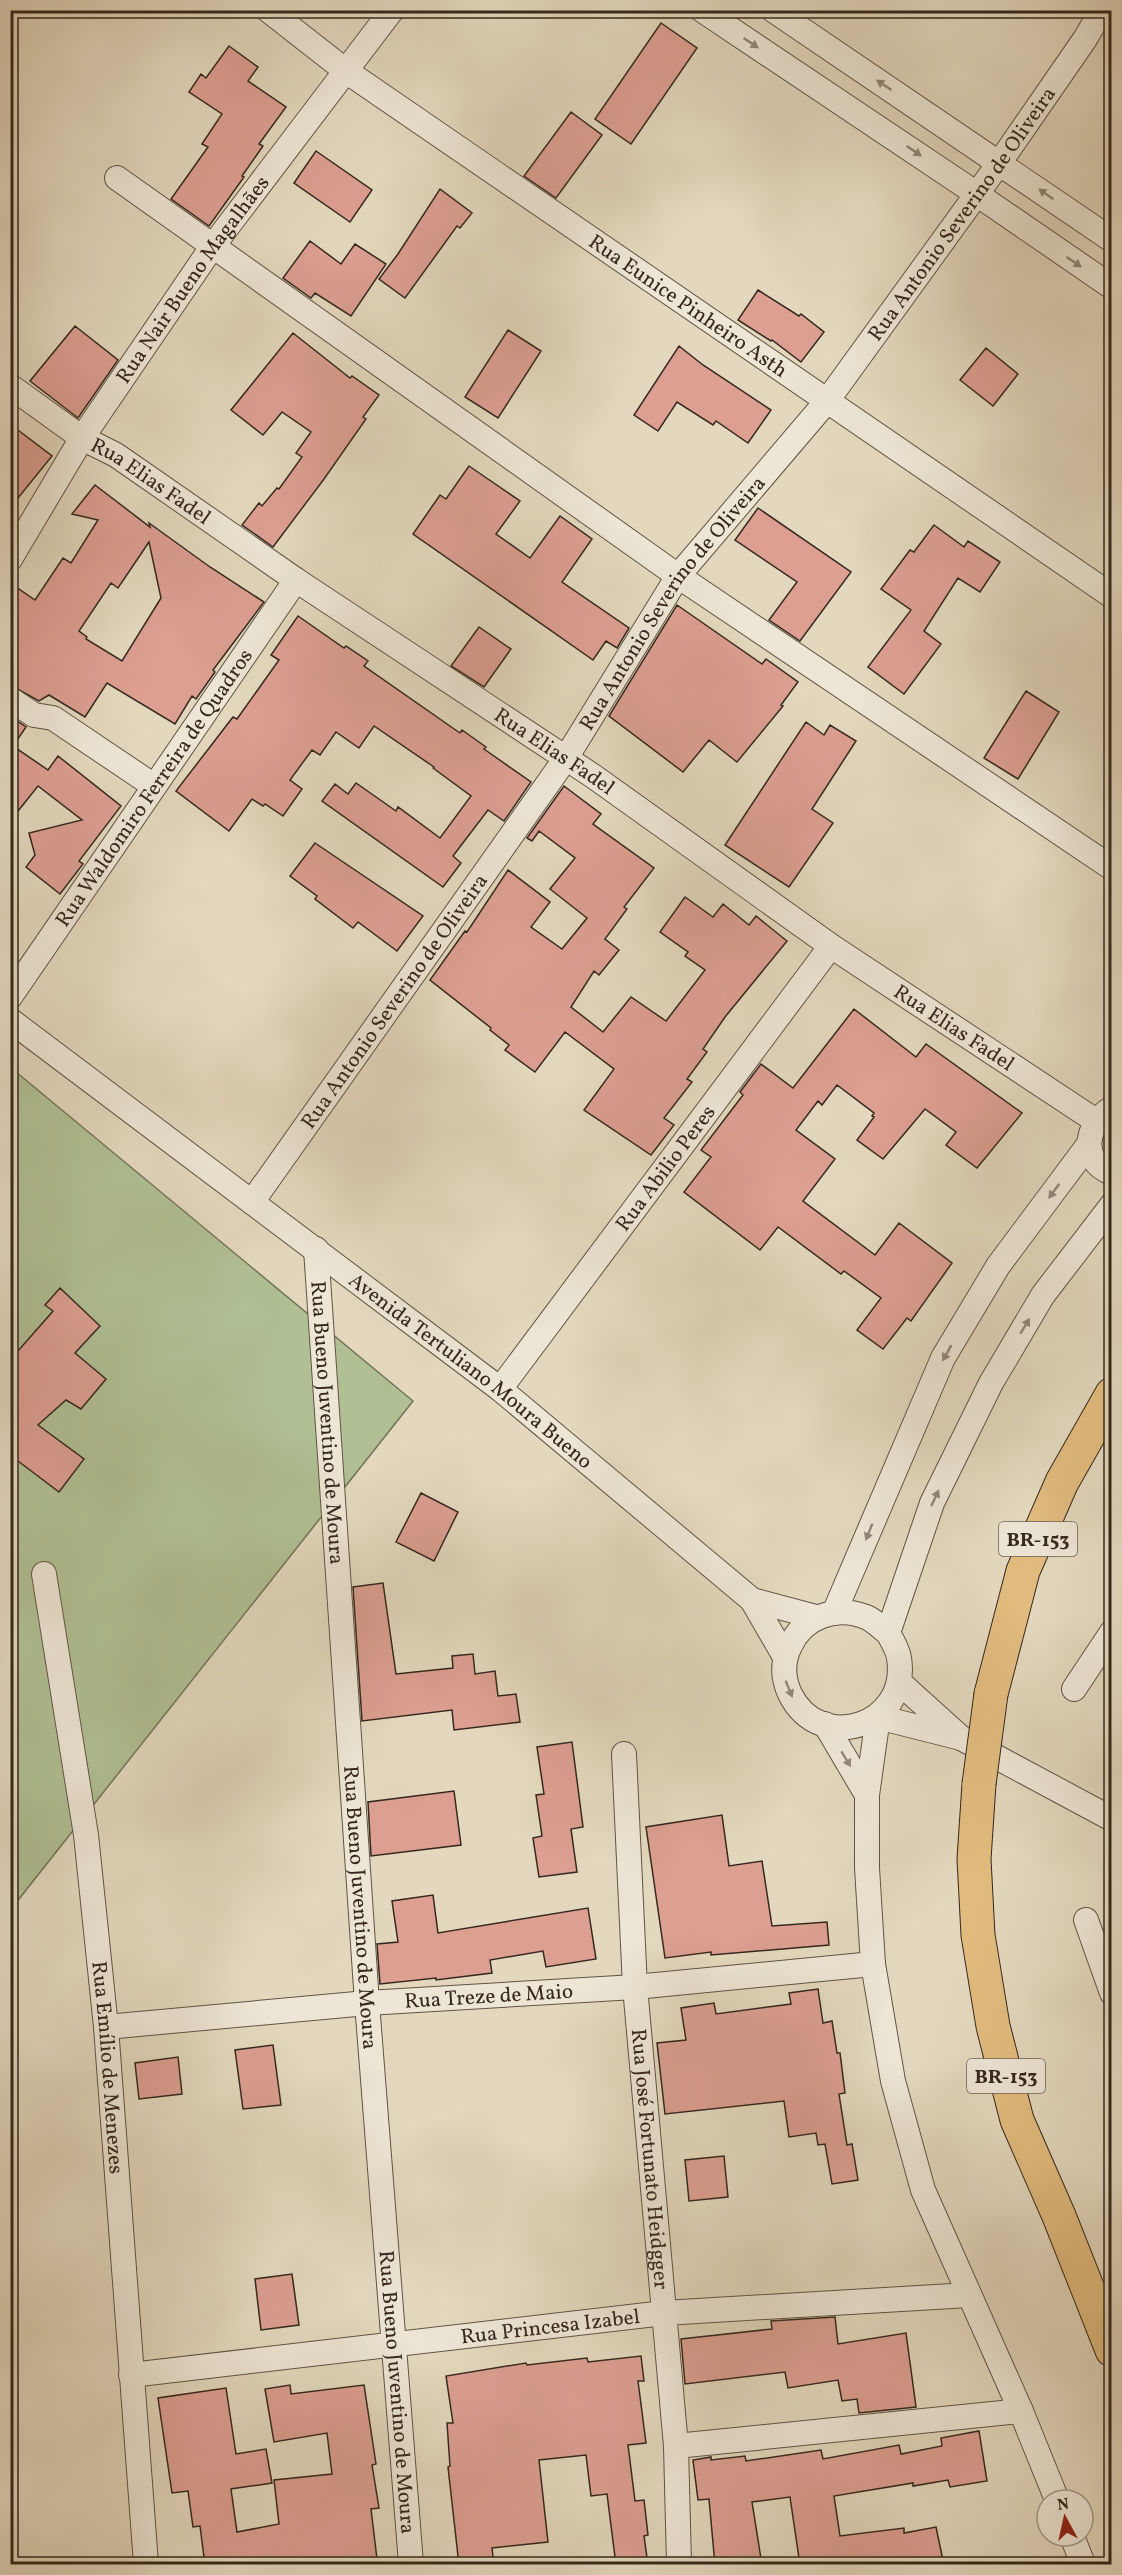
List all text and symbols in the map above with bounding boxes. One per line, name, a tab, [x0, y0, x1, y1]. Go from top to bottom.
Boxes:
one-way arrow	[743, 37, 759, 48]
one-way arrow	[877, 79, 893, 91]
street label: Rua Antonio Severino de Oliveira	[862, 81, 1064, 348]
one-way arrow	[905, 145, 921, 157]
street label: Rua Nair Bueno Magalhães	[110, 170, 277, 390]
one-way arrow	[1038, 189, 1054, 200]
street label: Rua Eunice Pinheiro Asth	[582, 228, 793, 385]
one-way arrow	[1066, 256, 1082, 267]
street label: Rua Elias Fadel	[85, 432, 216, 532]
street label: Rua Antonio Severino de Oliveira	[573, 470, 773, 737]
street label: Rua Waldomiro Ferreira de Quadros	[49, 643, 261, 933]
street label: Rua Elias Fadel	[488, 702, 620, 803]
street label: Rua Antonio Severino de Oliveira	[295, 868, 496, 1136]
street label: Rua Elias Fadel	[887, 978, 1019, 1079]
street label: Rua Abilio Peres	[610, 1100, 723, 1238]
one-way arrow	[1048, 1183, 1060, 1199]
street label: Avenida Tertuliano Moura Bueno	[342, 1267, 598, 1477]
street label: Rua Bueno Juventino de Moura	[302, 1280, 350, 1566]
one-way arrow	[1020, 1317, 1030, 1334]
one-way arrow	[941, 1345, 952, 1361]
one-way arrow	[930, 1490, 939, 1507]
road number: BR-153	[999, 1522, 1077, 1556]
one-way arrow	[864, 1524, 874, 1542]
one-way arrow	[784, 1680, 794, 1698]
one-way arrow	[840, 1751, 851, 1767]
street label: Rua Bueno Juventino de Moura	[335, 1765, 384, 2051]
street label: Rua Emílio de Menezes	[83, 1960, 130, 2175]
street label: Rua Treze de Maio	[404, 1978, 574, 2017]
street label: Rua José Fortunato Heidgger	[623, 2028, 675, 2291]
road number: BR-153	[967, 2059, 1045, 2093]
street label: Rua Bueno Juventino de Moura	[370, 2249, 422, 2535]
street label: Rua Princesa Izabel	[459, 2303, 641, 2353]
north arrow	[1035, 2488, 1095, 2548]
text: N	[1056, 2493, 1071, 2517]

